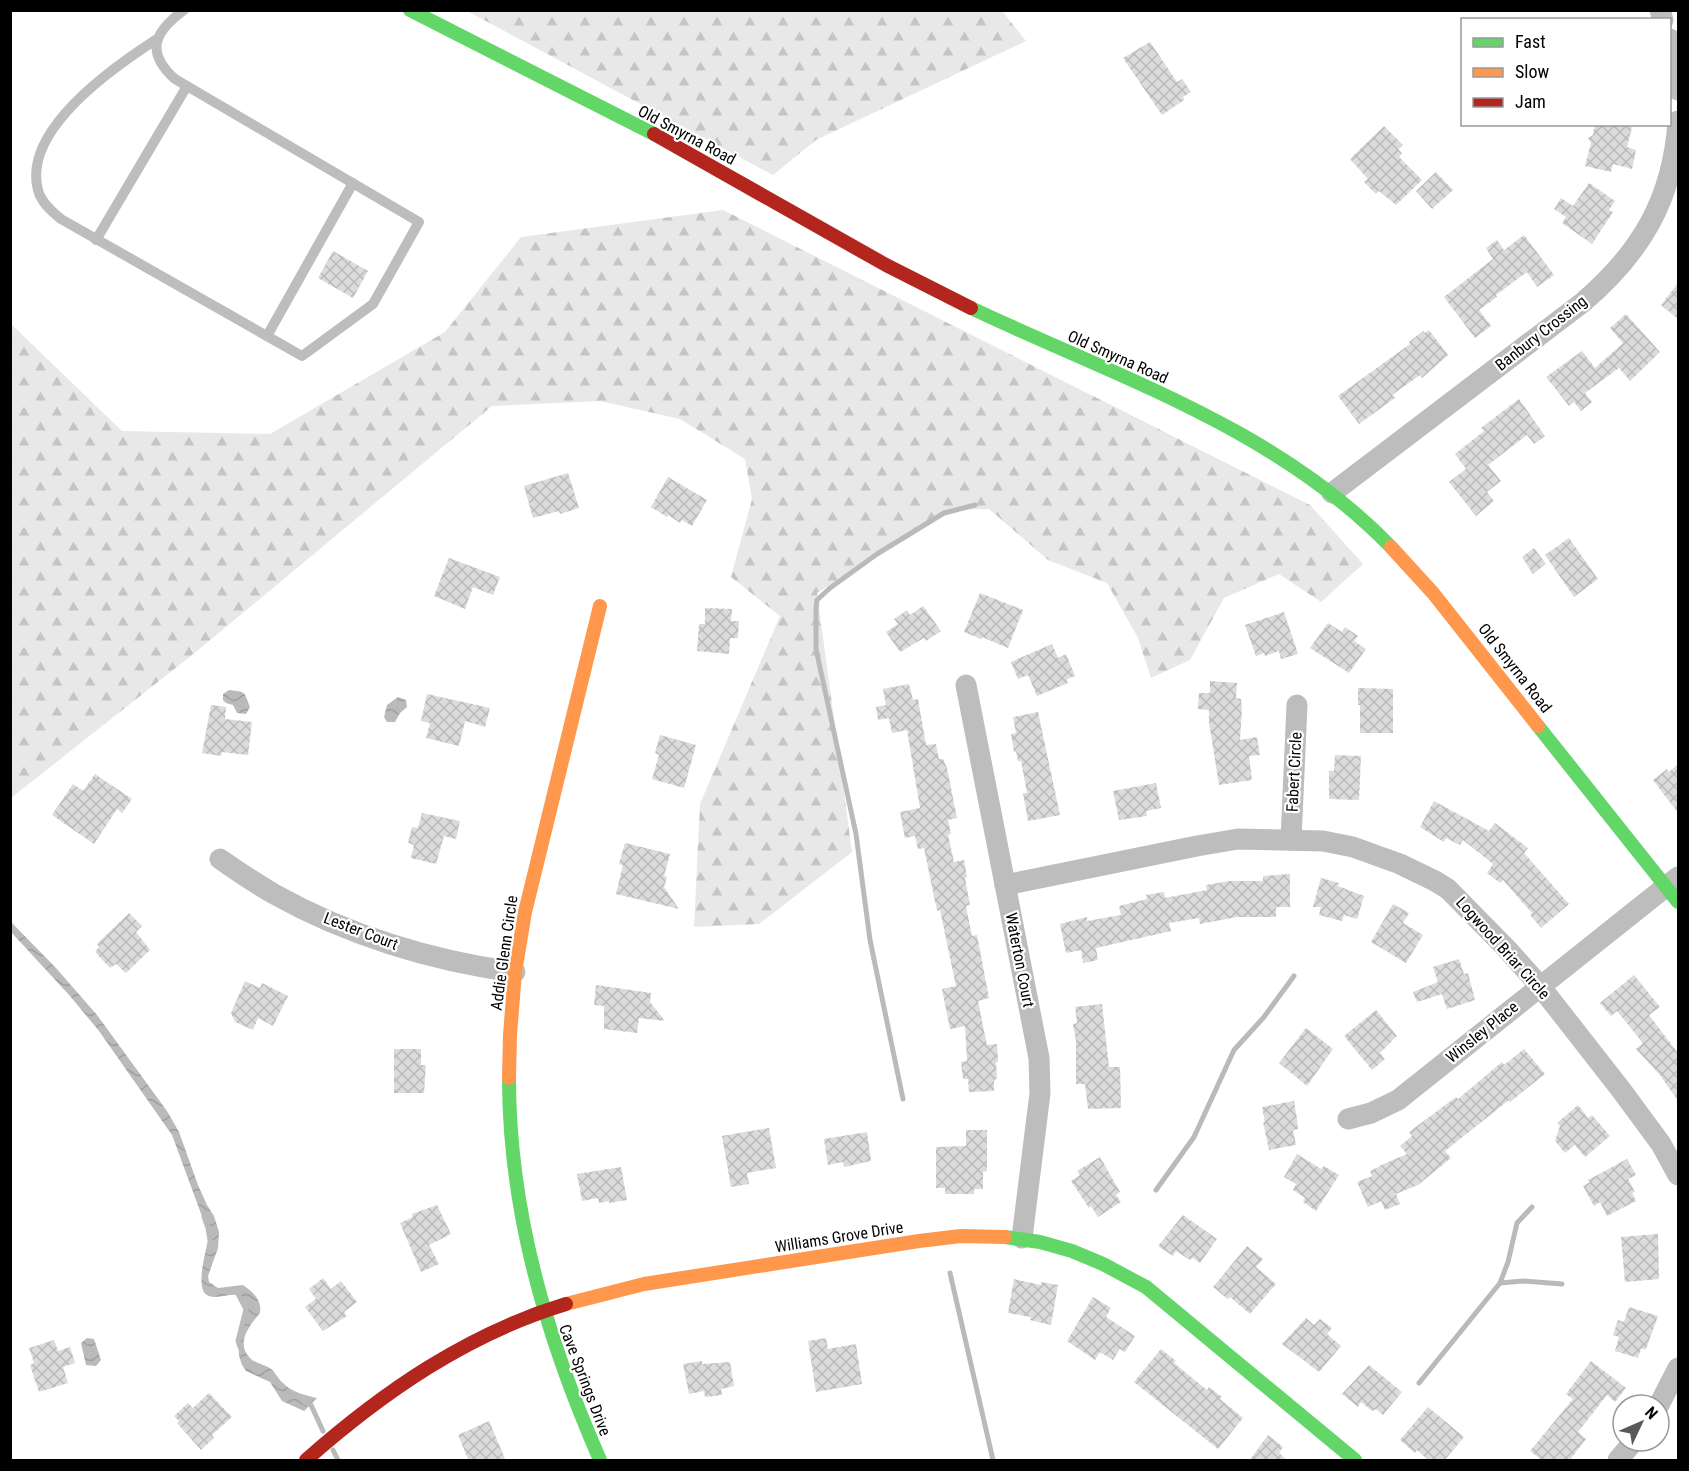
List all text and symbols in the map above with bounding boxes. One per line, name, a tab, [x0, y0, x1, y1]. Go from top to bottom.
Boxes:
legend	[1461, 18, 1671, 126]
text: Fast	[1515, 31, 1546, 52]
text: Slow	[1515, 61, 1550, 82]
text: Jam	[1515, 91, 1546, 112]
street label: Old Smyrna Road	[635, 101, 739, 169]
street label: Banbury Crossing	[1491, 291, 1591, 375]
street label: Old Smyrna Road	[1065, 326, 1171, 388]
street label: Old Smyrna Road	[1474, 620, 1556, 716]
street label: Fabert Circle	[1282, 731, 1306, 813]
street label: Logwood Briar Circle	[1452, 893, 1554, 1003]
street label: Addie Glenn Circle	[487, 894, 521, 1012]
street label: Lester Court	[321, 908, 401, 954]
street label: Waterton Court	[1002, 911, 1039, 1009]
street label: Winsley Place	[1442, 997, 1522, 1067]
street label: Williams Grove Drive	[774, 1217, 904, 1257]
street label: Cave Springs Drive	[555, 1322, 615, 1438]
north arrow	[1611, 1393, 1671, 1453]
text: N	[1641, 1403, 1662, 1423]

